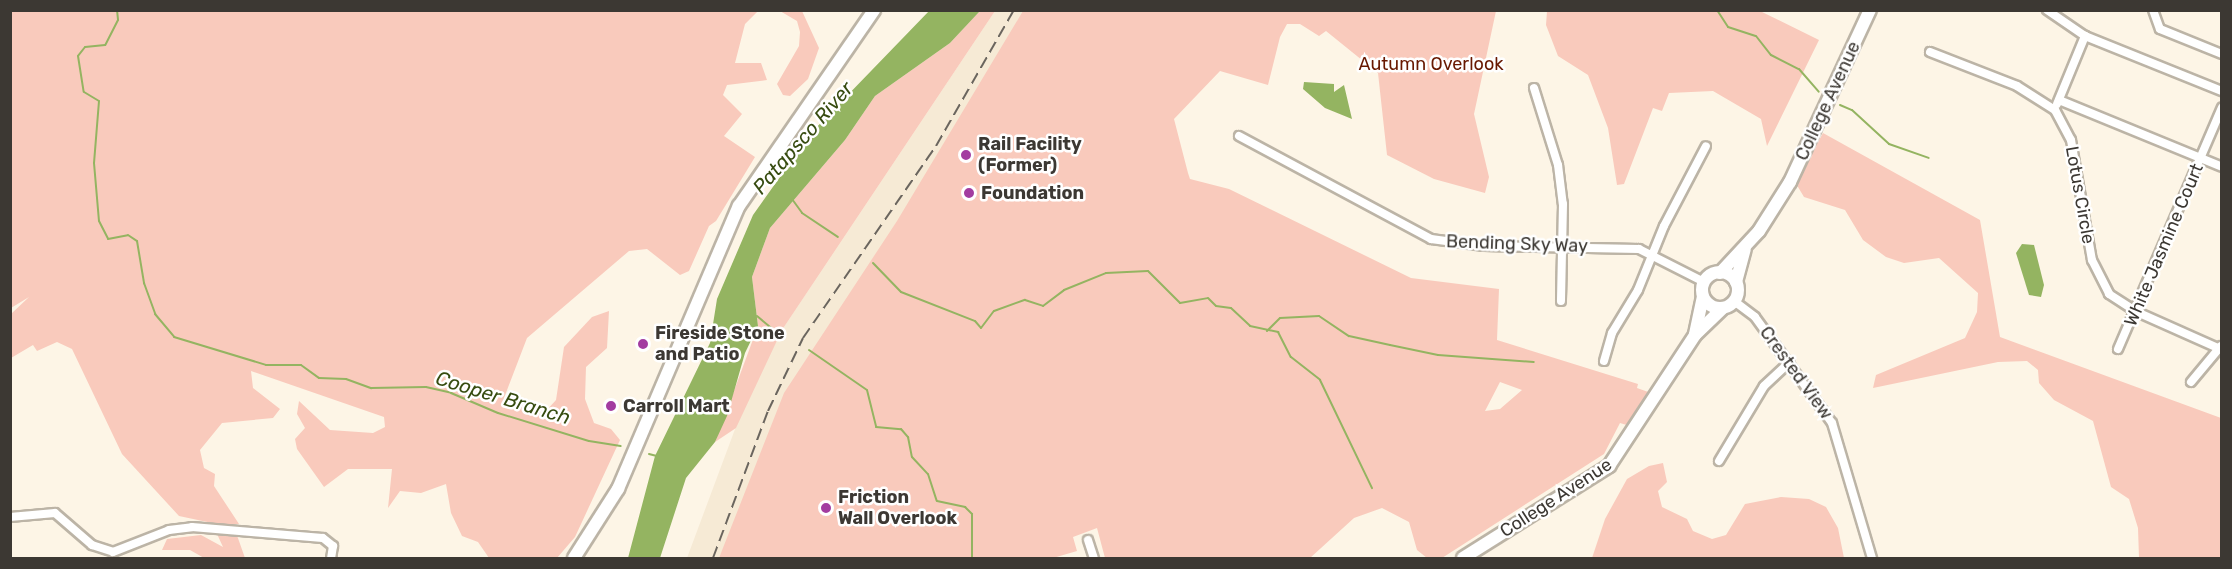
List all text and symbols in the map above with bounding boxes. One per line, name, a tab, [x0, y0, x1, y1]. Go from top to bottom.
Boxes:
street label: College Avenue	[1791, 38, 1865, 164]
park label: Autumn Overlook	[1358, 53, 1504, 75]
water label: Patapsco River	[748, 77, 858, 199]
place label: Rail Facility (Former)	[978, 134, 1082, 176]
street label: Lotus Circle	[2061, 144, 2099, 246]
marker: Rail Facility (Former)	[959, 148, 973, 162]
street label: White Jasmine Court	[2120, 160, 2208, 330]
place label: Foundation	[981, 182, 1084, 204]
marker: Foundation	[962, 186, 976, 200]
street label: Bending Sky Way	[1445, 231, 1589, 257]
street label: Crested View	[1755, 322, 1837, 424]
place label: Fireside Stone and Patio	[655, 323, 785, 366]
marker: Fireside Stone and Patio	[636, 337, 650, 351]
water label: Cooper Branch	[433, 366, 573, 430]
place label: Carroll Mart	[623, 395, 730, 417]
marker: Carroll Mart	[604, 399, 618, 413]
street label: College Avenue	[1496, 454, 1616, 542]
place label: Friction Wall Overlook	[838, 487, 957, 530]
marker: Friction Wall Overlook	[819, 501, 833, 515]

